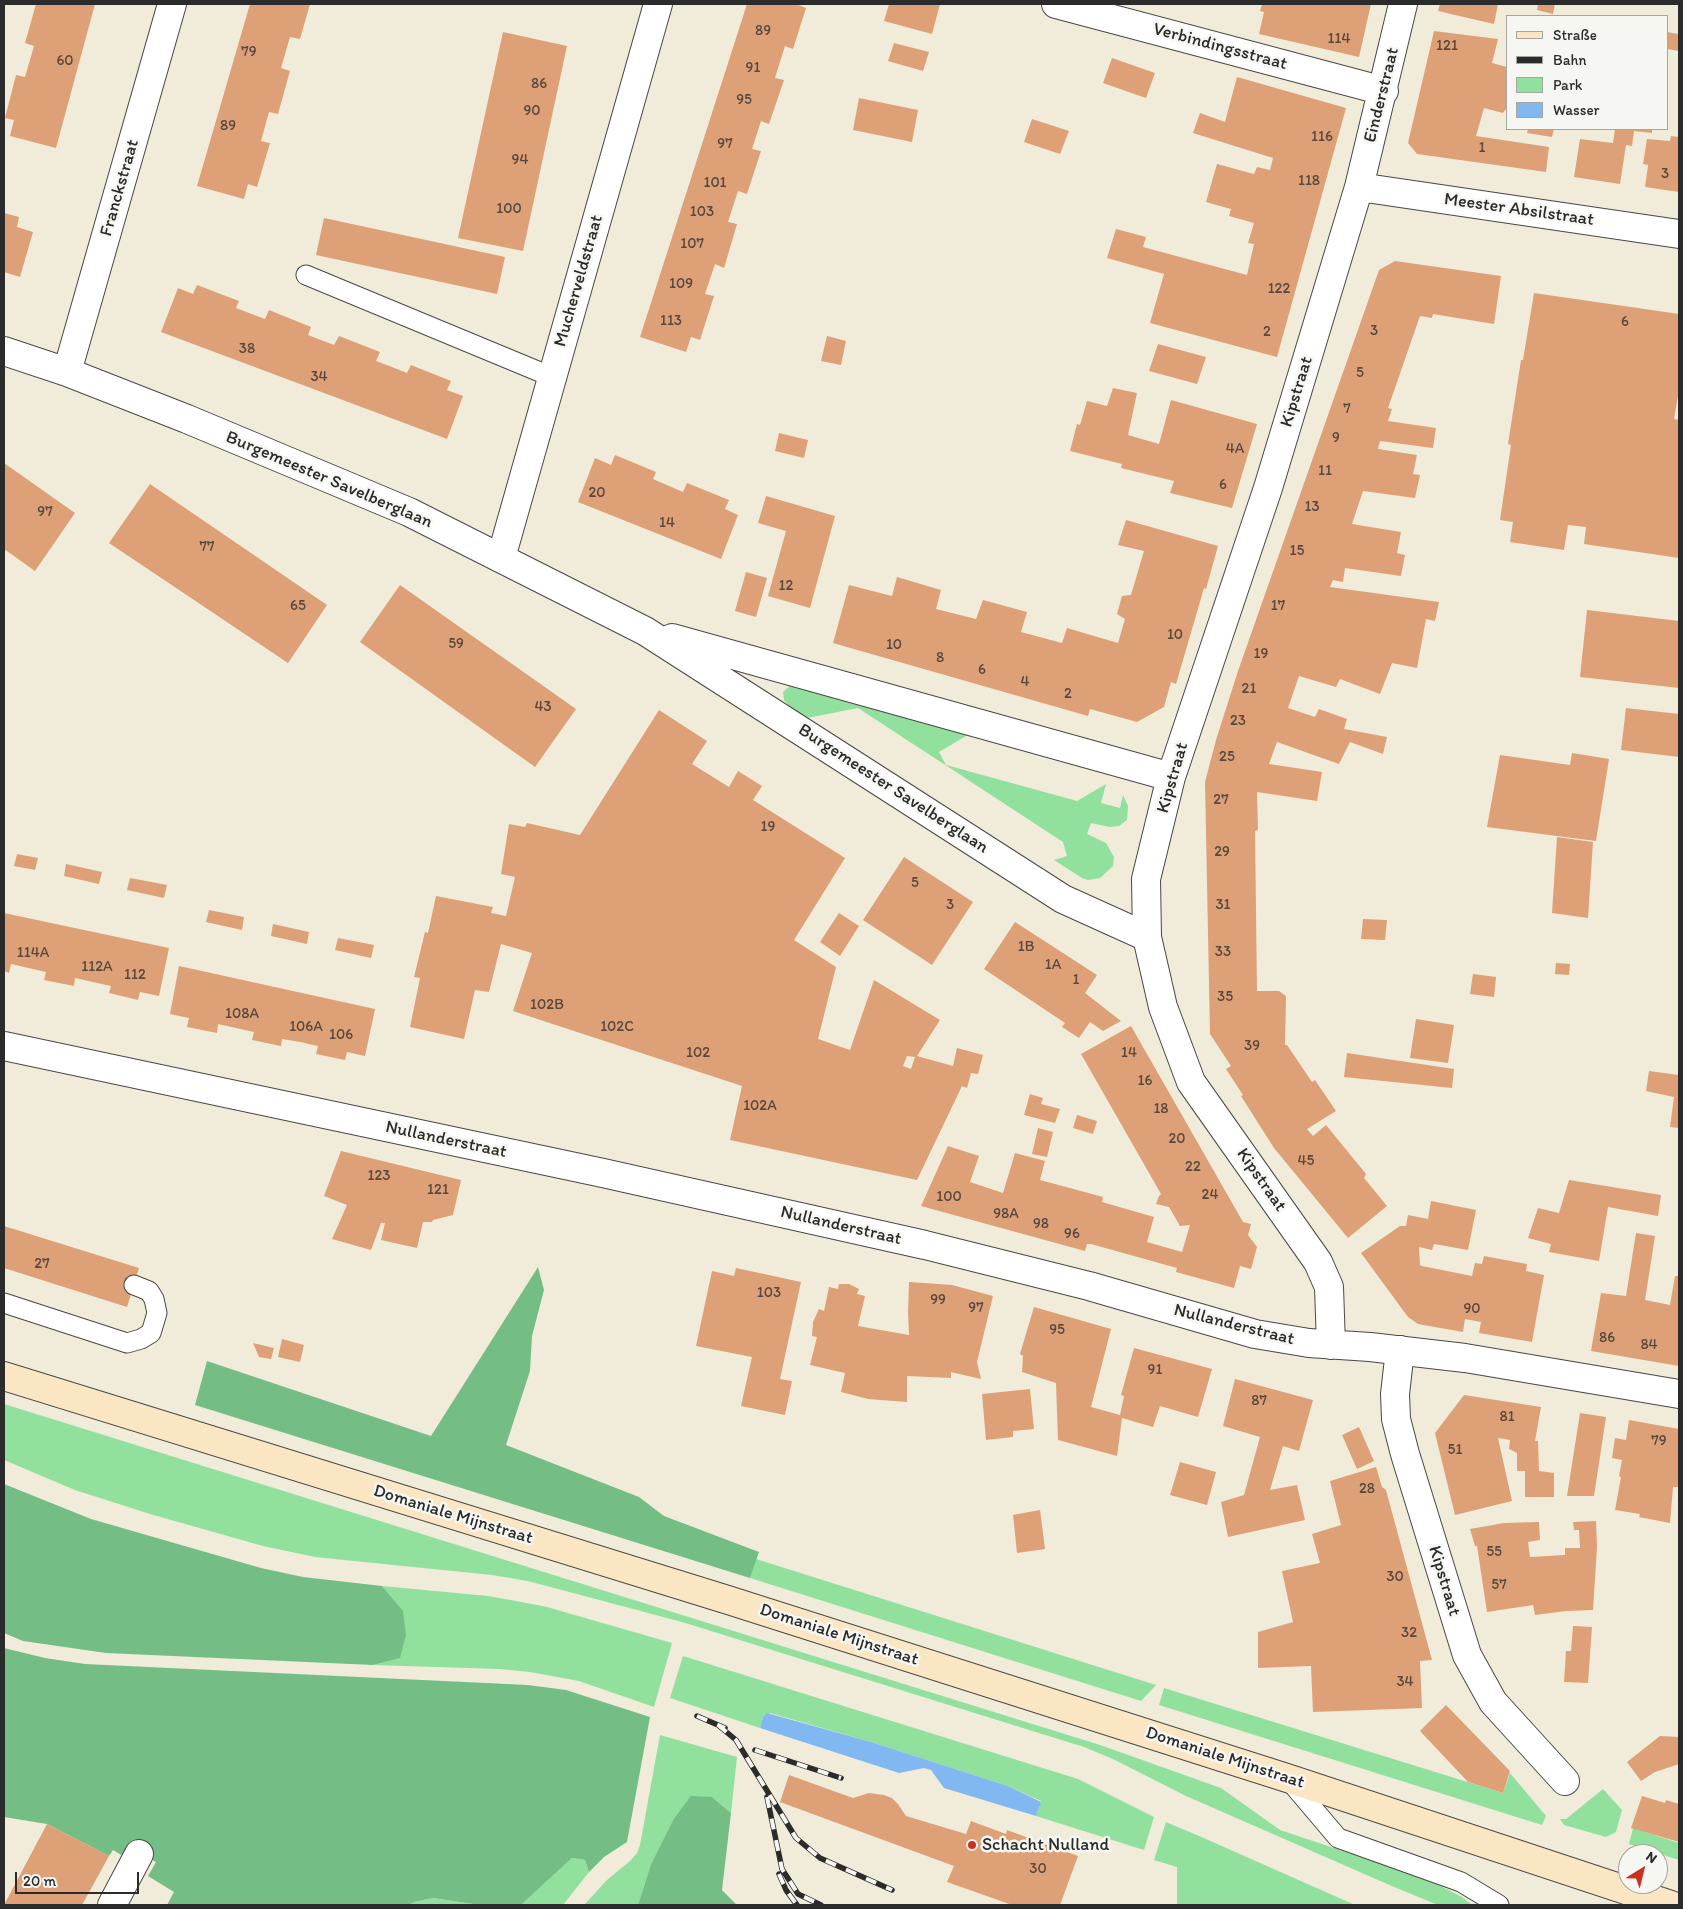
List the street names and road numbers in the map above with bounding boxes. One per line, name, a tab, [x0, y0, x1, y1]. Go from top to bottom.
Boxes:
street label: Verbindingsstraat	[1151, 19, 1289, 75]
street label: Einderstraat	[1360, 45, 1404, 145]
street label: Franckstraat	[96, 137, 144, 239]
street label: Meester Absilstraat	[1443, 189, 1595, 231]
street label: Mucherveldstraat	[550, 213, 608, 349]
street label: Kipstraat	[1276, 354, 1318, 430]
street label: Burgemeester Savelberglaan	[222, 427, 436, 533]
street label: Burgemeester Savelberglaan	[794, 719, 992, 859]
street label: Kipstraat	[1153, 740, 1193, 816]
street label: Nullanderstraat	[383, 1117, 509, 1163]
street label: Kipstraat	[1231, 1144, 1291, 1216]
street label: Nullanderstraat	[778, 1202, 904, 1250]
street label: Nullanderstraat	[1172, 1300, 1296, 1350]
street label: Domaniale Mijnstraat	[371, 1480, 535, 1550]
street label: Kipstraat	[1423, 1543, 1465, 1619]
street label: Domaniale Mijnstraat	[757, 1599, 921, 1671]
street label: Domaniale Mijnstraat	[1143, 1722, 1307, 1794]

